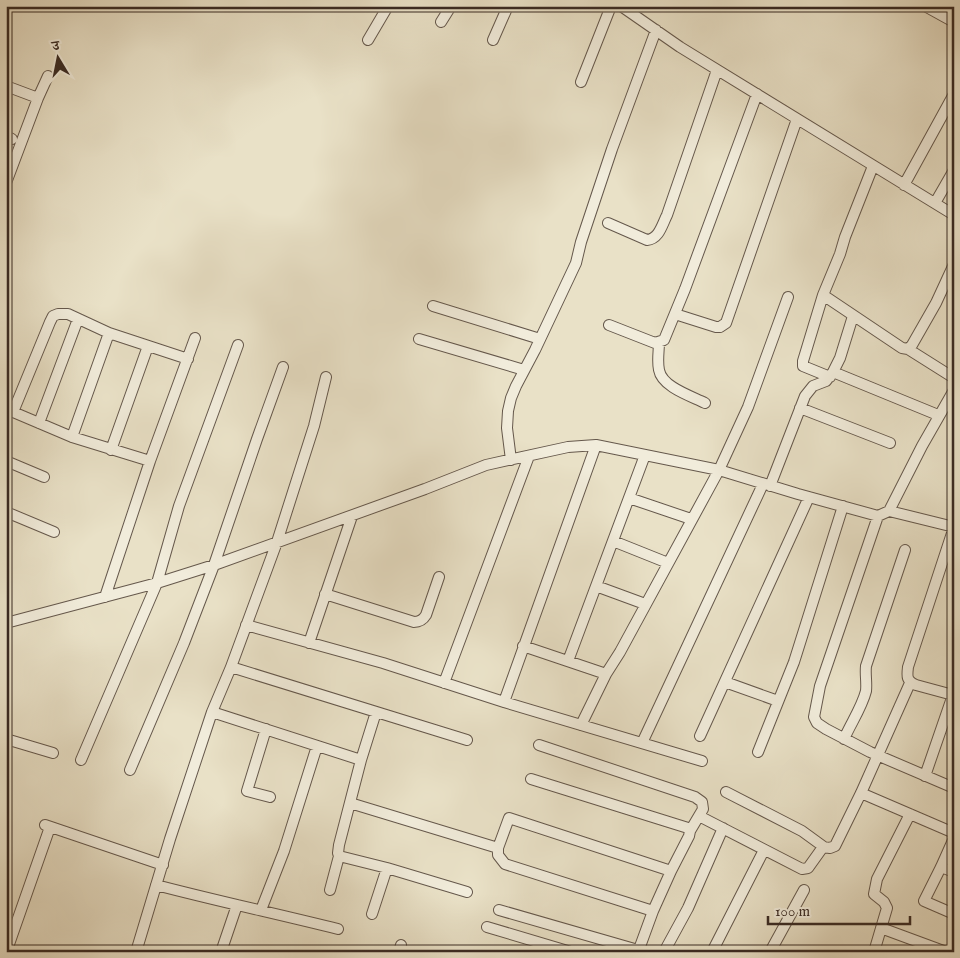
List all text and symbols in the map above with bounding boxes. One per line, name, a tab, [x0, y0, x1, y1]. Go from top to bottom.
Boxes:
north arrow	[32, 32, 82, 82]
text: उ	[50, 37, 62, 56]
scale bar	[768, 893, 910, 925]
text: 100 m	[775, 902, 811, 921]

